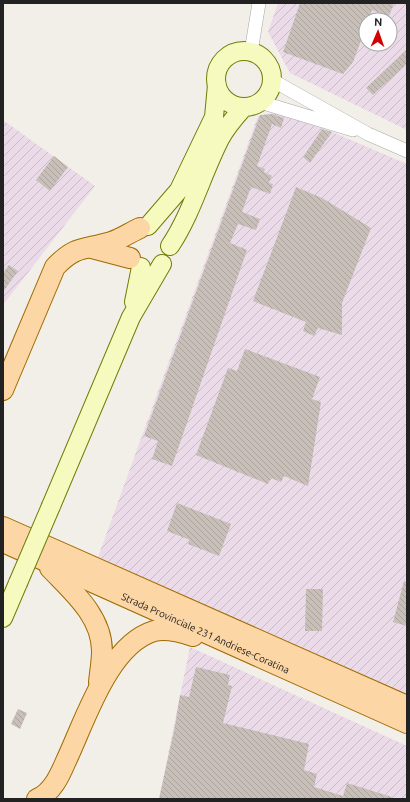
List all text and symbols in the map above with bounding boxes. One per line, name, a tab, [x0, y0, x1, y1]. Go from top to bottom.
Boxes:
north arrow	[358, 12, 398, 52]
text: N	[374, 16, 383, 28]
street label: Strada Provinciale 231 Andriese-Coratina	[120, 591, 291, 676]

